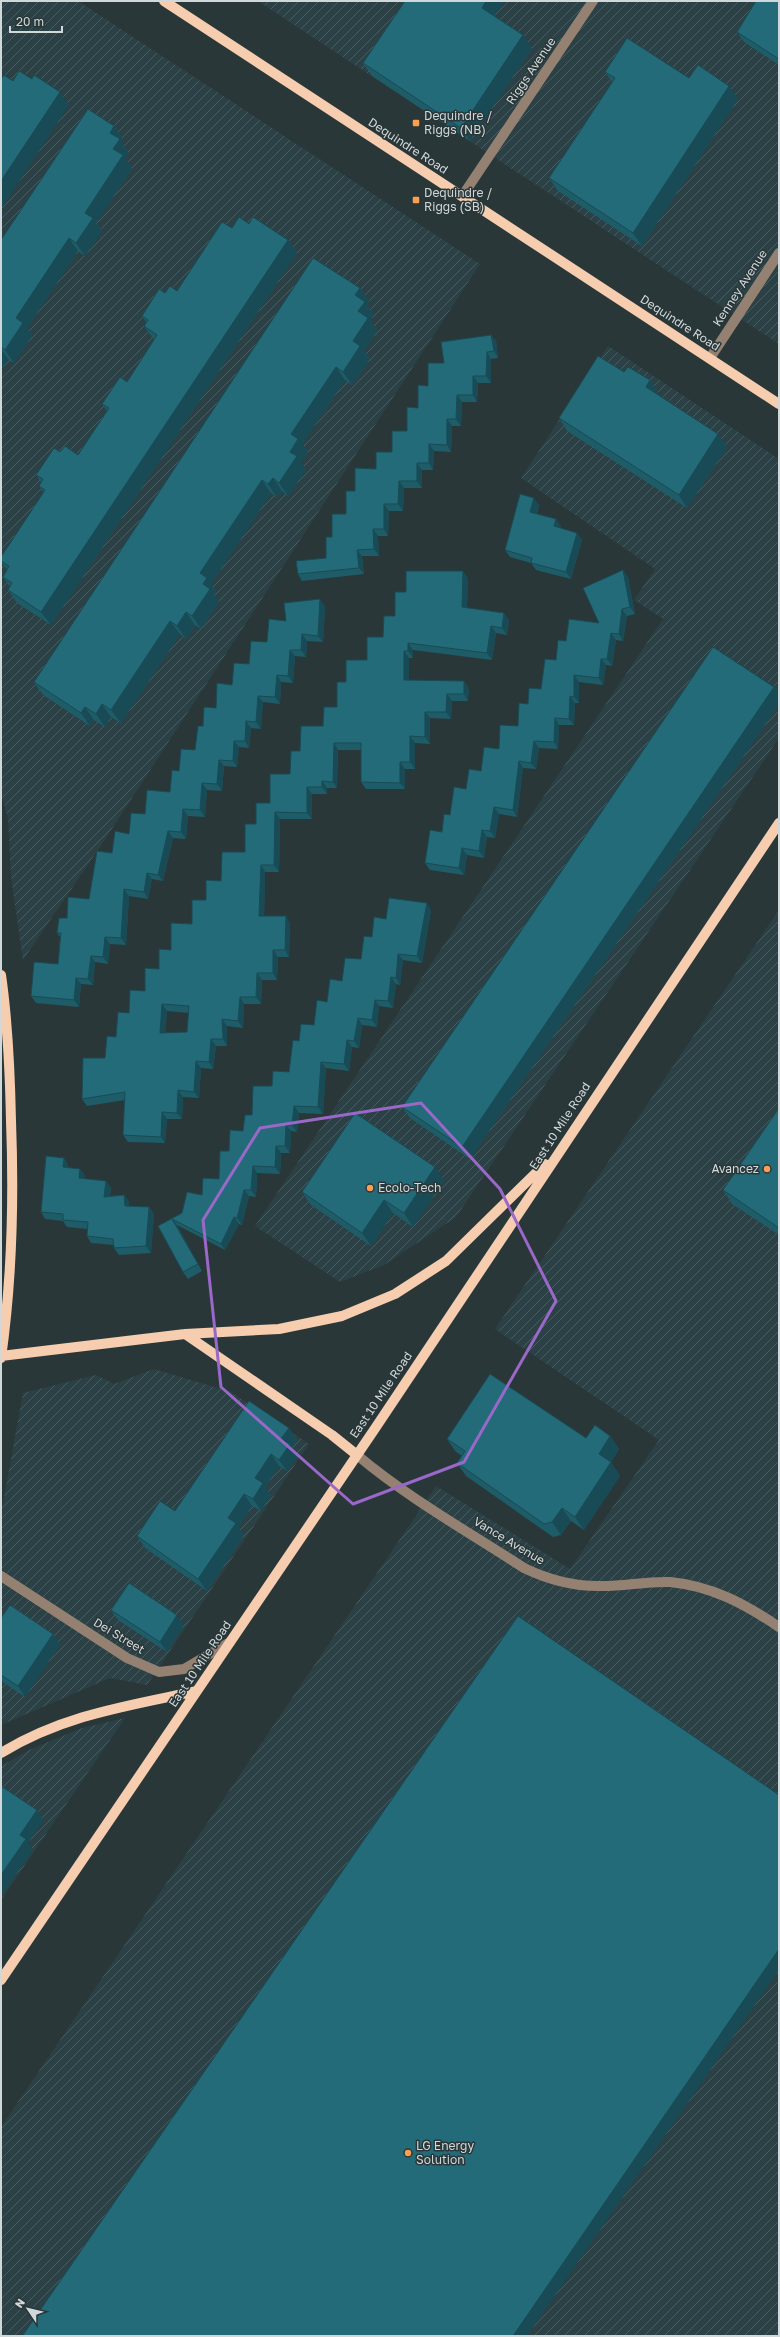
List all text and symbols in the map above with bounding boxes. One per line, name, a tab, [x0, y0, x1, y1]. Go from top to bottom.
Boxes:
scale bar	[10, 8, 62, 34]
text: 20 m	[16, 14, 44, 29]
street label: Riggs Avenue	[503, 34, 559, 107]
place label: Dequindre / Riggs (NB)	[424, 108, 492, 137]
street label: Dequindre Road	[366, 114, 451, 177]
marker: Dequindre / Riggs (NB)	[411, 118, 421, 128]
place label: Dequindre / Riggs (SB)	[424, 185, 492, 214]
marker: Dequindre / Riggs (SB)	[411, 195, 421, 205]
street label: Kenney Avenue	[709, 246, 770, 329]
street label: Dequindre Road	[638, 291, 723, 354]
street label: East 10 Mile Road	[526, 1079, 593, 1172]
place label: Avancez	[712, 1161, 759, 1176]
marker: Avancez	[762, 1164, 772, 1174]
place label: Ecolo-Tech	[378, 1180, 441, 1195]
marker: Ecolo-Tech	[365, 1183, 375, 1193]
street label: East 10 Mile Road	[346, 1349, 415, 1441]
street label: Vance Avenue	[471, 1513, 548, 1568]
street label: Dei Street	[91, 1614, 148, 1657]
street label: East 10 Mile Road	[165, 1618, 234, 1710]
place label: LG Energy Solution	[416, 2138, 474, 2167]
marker: LG Energy Solution	[403, 2148, 413, 2158]
north arrow	[8, 2289, 48, 2329]
text: N	[12, 2296, 27, 2310]

